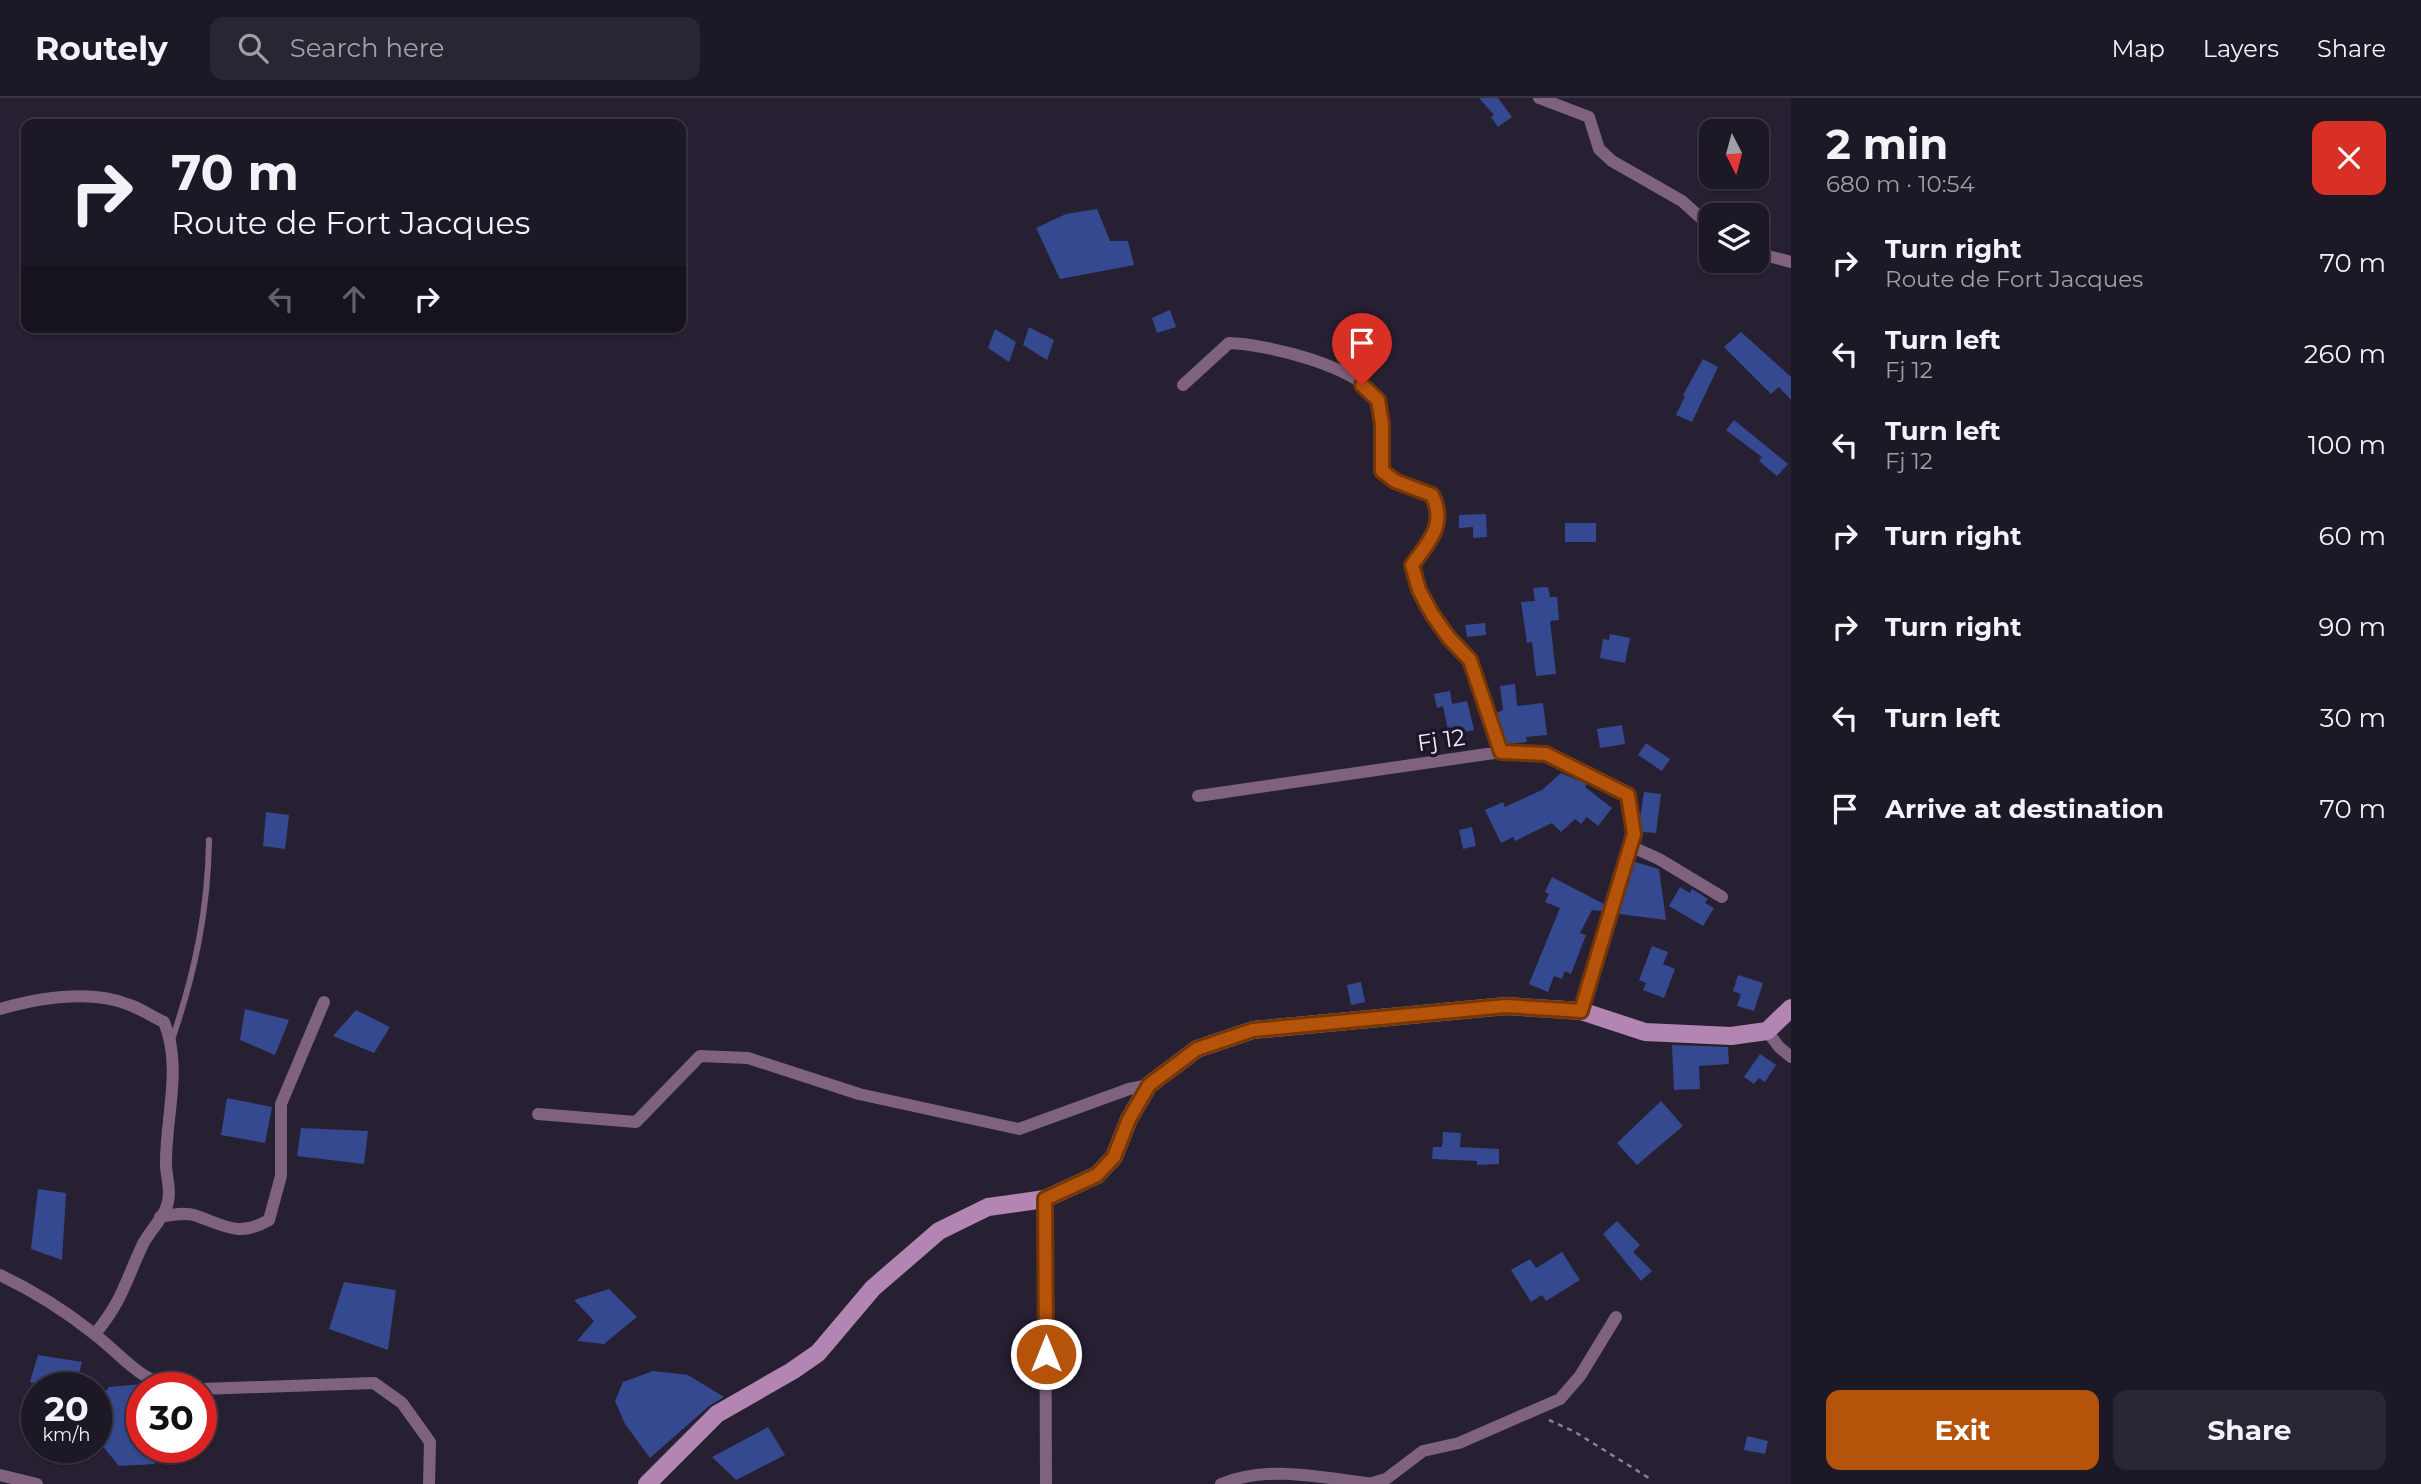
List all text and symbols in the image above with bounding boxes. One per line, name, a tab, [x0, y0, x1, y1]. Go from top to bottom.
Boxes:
search box	[210, 17, 700, 80]
text: Routely	[35, 28, 168, 68]
icon: search	[234, 29, 272, 67]
text: Search here	[290, 32, 445, 64]
text: Map	[2111, 34, 2165, 63]
text: Layers	[2203, 34, 2279, 63]
text: Share	[2317, 34, 2386, 63]
text: 2 min	[1826, 118, 1948, 170]
north arrow	[1699, 119, 1769, 189]
map controls	[1699, 119, 1769, 273]
button: close	[2312, 121, 2386, 195]
text: 70 m	[171, 143, 299, 202]
icon: right	[56, 147, 147, 238]
text: 680 m · 10:54	[1826, 170, 1975, 198]
text: Route de Fort Jacques	[171, 203, 530, 242]
button: layers	[1699, 203, 1769, 273]
text: Turn right	[1885, 233, 2021, 265]
icon: right	[1826, 244, 1864, 282]
text: 70 m	[2320, 247, 2386, 279]
text: Route de Fort Jacques	[1885, 265, 2143, 293]
icon: left	[262, 280, 300, 318]
icon: ahead	[335, 280, 373, 318]
icon: right	[408, 280, 446, 318]
pin	[1332, 313, 1392, 385]
icon: arrive	[1343, 324, 1381, 362]
text: Turn left	[1885, 324, 2001, 356]
icon: left	[1826, 335, 1864, 373]
text: 260 m	[2304, 338, 2386, 370]
text: Fj 12	[1885, 356, 1933, 384]
text: Turn left	[1885, 415, 2001, 447]
icon: left	[1826, 426, 1864, 464]
text: 100 m	[2308, 429, 2386, 461]
text: Fj 12	[1885, 447, 1933, 475]
icon: right	[1826, 517, 1864, 555]
text: Turn right	[1885, 520, 2021, 552]
text: 60 m	[2319, 520, 2386, 552]
icon: right	[1826, 608, 1864, 646]
text: Turn right	[1885, 611, 2021, 643]
text: 90 m	[2319, 611, 2386, 643]
icon: left	[1826, 699, 1864, 737]
text: Turn left	[1885, 702, 2001, 734]
text: 30 m	[2320, 702, 2386, 734]
street label: Fj 12	[1415, 723, 1467, 757]
icon: arrive	[1826, 790, 1864, 828]
text: Arrive at destination	[1885, 793, 2164, 825]
text: 70 m	[2320, 793, 2386, 825]
position arrow	[1009, 1317, 1083, 1391]
speed limit sign: 30	[126, 1372, 217, 1463]
text: 20	[44, 1387, 89, 1430]
button: Exit	[1826, 1390, 2099, 1470]
button: Share	[2113, 1390, 2386, 1470]
text: km/h	[42, 1424, 91, 1446]

